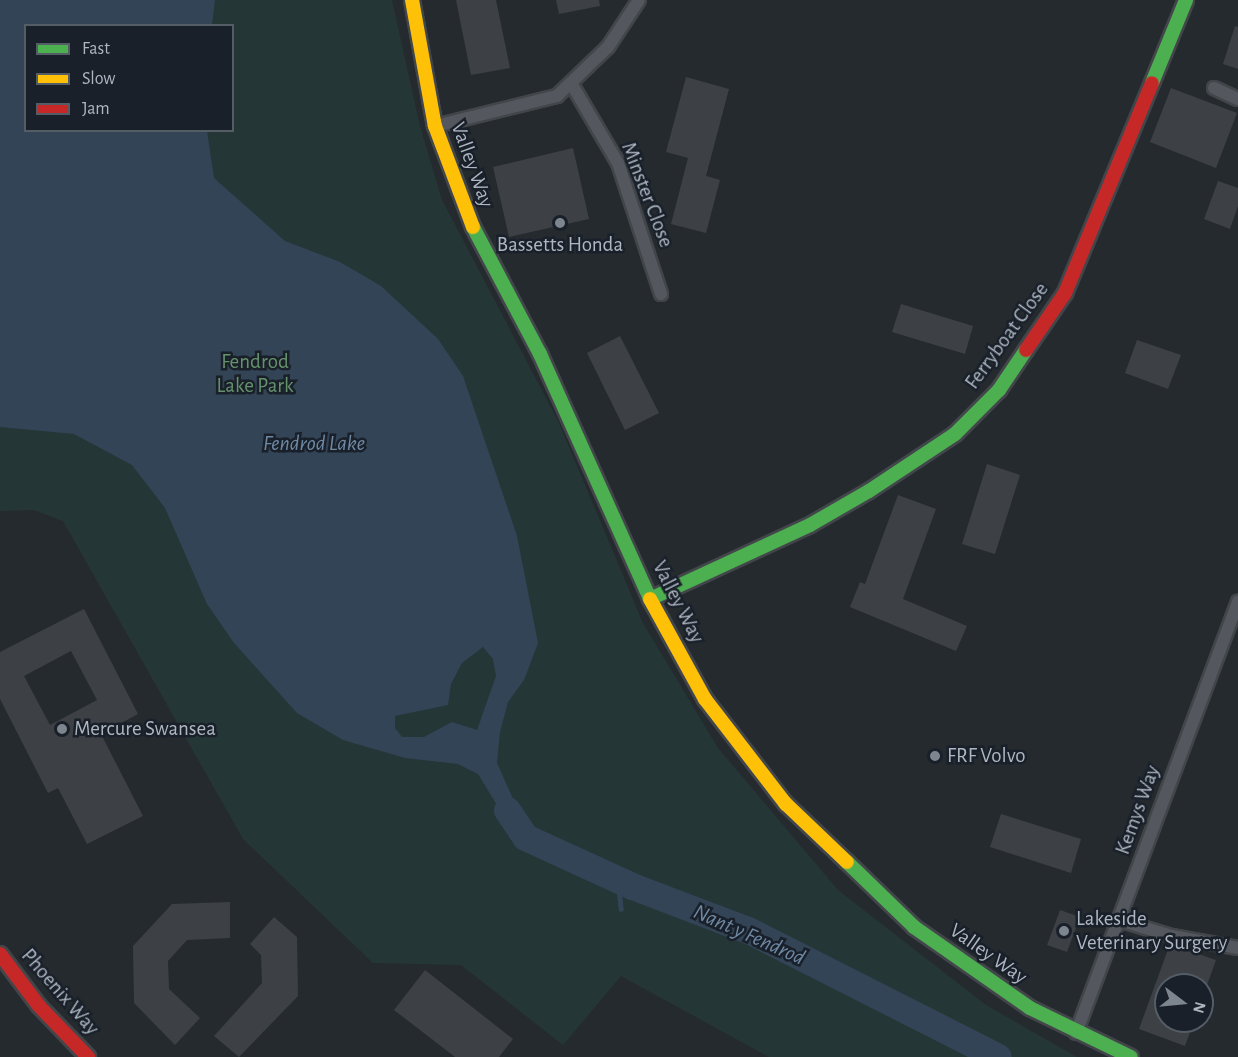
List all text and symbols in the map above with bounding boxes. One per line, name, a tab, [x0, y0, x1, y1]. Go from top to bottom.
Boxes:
legend	[24, 24, 234, 132]
text: Fast	[82, 40, 110, 58]
text: Slow	[82, 70, 115, 88]
text: Jam	[82, 100, 110, 118]
street label: Valley Way	[445, 119, 499, 211]
street label: Minster Close	[615, 139, 679, 251]
marker: Bassetts Honda	[553, 216, 567, 230]
place label: Bassetts Honda	[497, 232, 623, 258]
street label: Ferryboat Close	[960, 278, 1054, 394]
park label: Fendrod Lake Park	[216, 349, 294, 399]
water label: Fendrod Lake	[263, 431, 365, 457]
street label: Valley Way	[647, 557, 709, 647]
place label: Mercure Swansea	[74, 716, 216, 742]
marker: Mercure Swansea	[55, 722, 69, 736]
place label: FRF Volvo	[947, 743, 1026, 769]
marker: FRF Volvo	[928, 749, 942, 763]
street label: Kemys Way	[1110, 762, 1166, 858]
water label: Nant y Fendrod	[689, 899, 809, 971]
place label: Lakeside Veterinary Surgery	[1076, 906, 1227, 956]
street label: Valley Way	[944, 918, 1032, 990]
marker: Lakeside Veterinary Surgery	[1057, 924, 1071, 938]
street label: Phoenix Way	[16, 944, 104, 1040]
north arrow	[1154, 973, 1214, 1033]
text: N	[1190, 1000, 1209, 1015]

